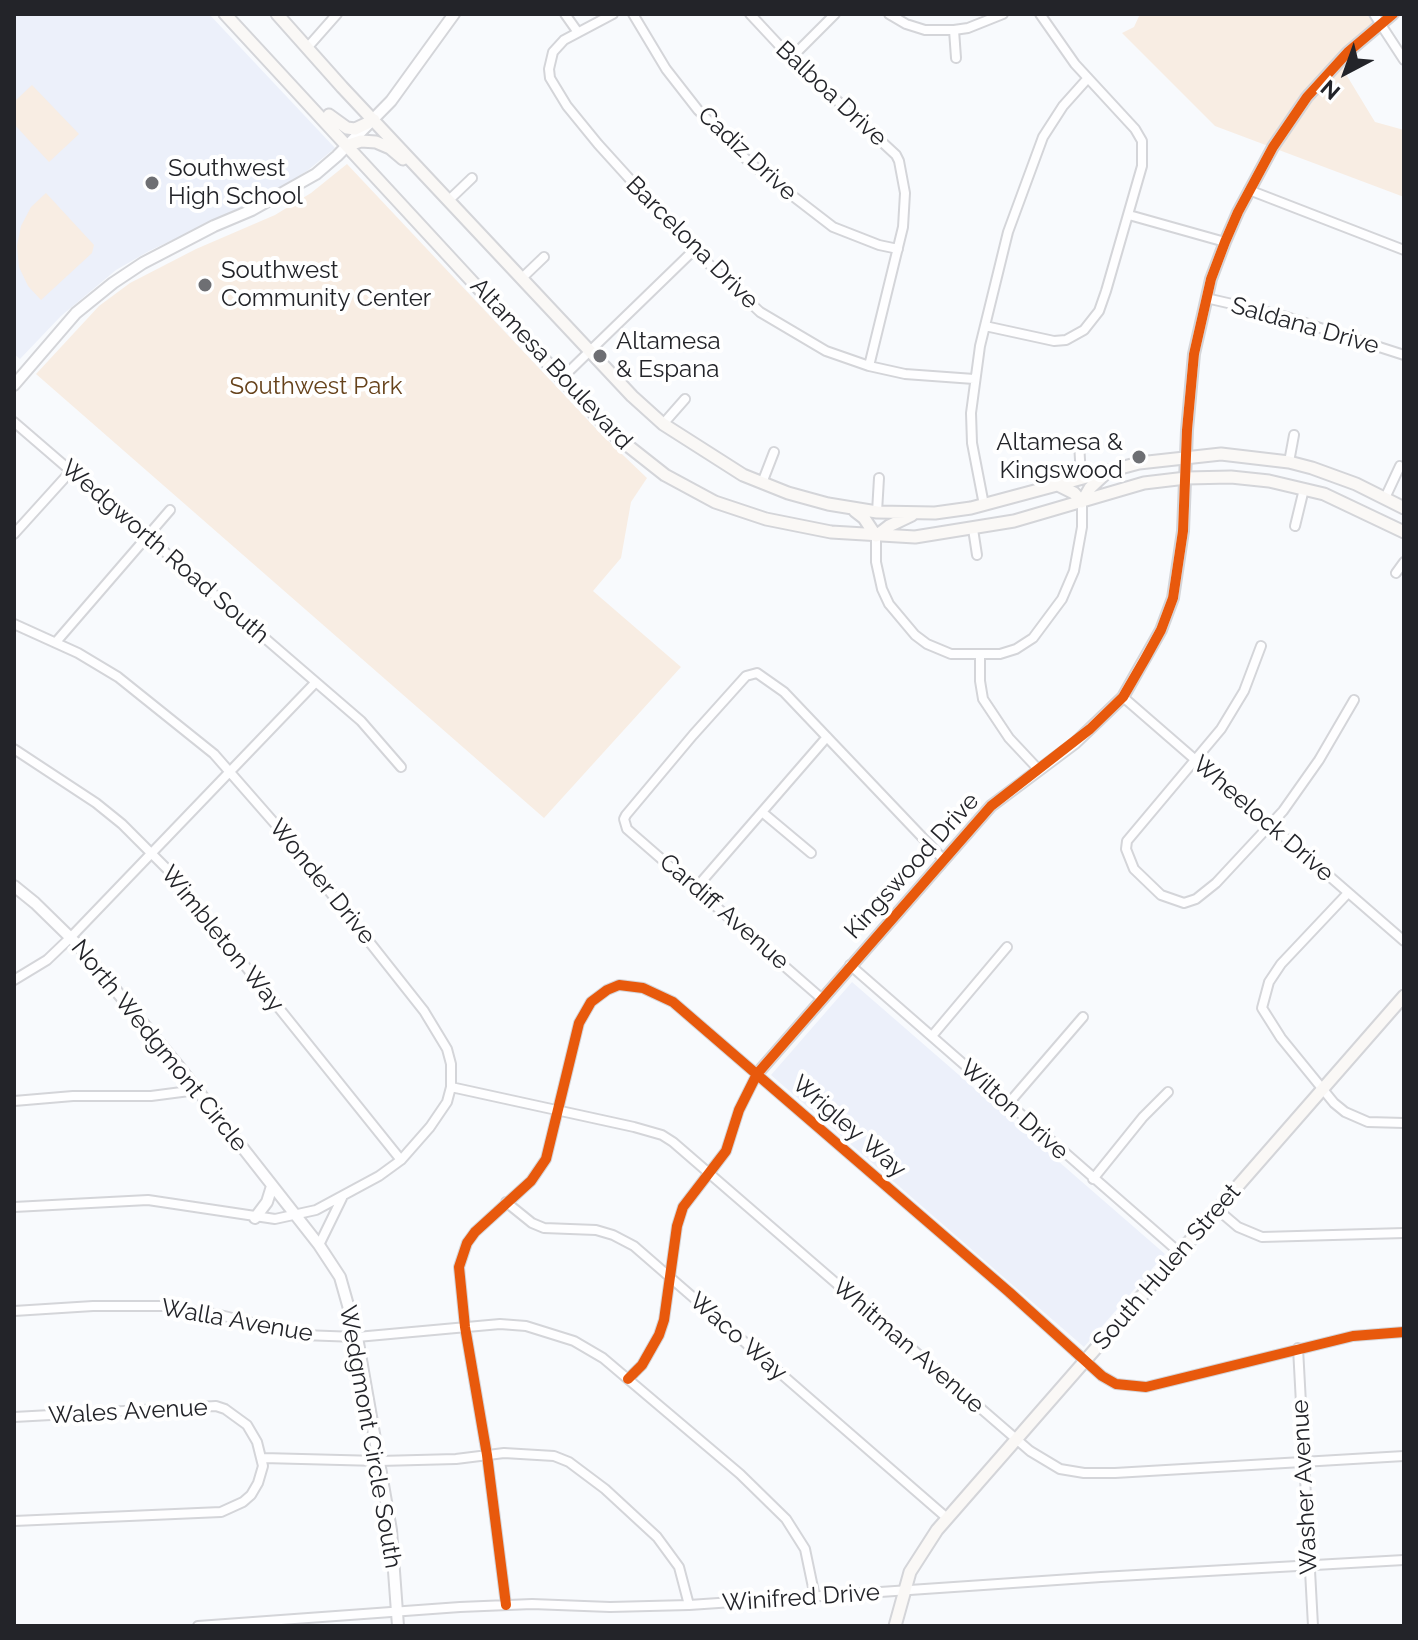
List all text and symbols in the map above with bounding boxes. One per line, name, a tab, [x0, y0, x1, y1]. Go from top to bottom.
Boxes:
north arrow	[1306, 32, 1386, 112]
street label: Balboa Drive	[770, 35, 892, 153]
text: N	[1315, 75, 1345, 105]
street label: Cadiz Drive	[692, 101, 802, 207]
place label: Southwest High School	[168, 155, 303, 211]
street label: Barcelona Drive	[620, 171, 764, 315]
marker: Southwest High School	[143, 174, 161, 192]
place label: Southwest Community Center	[221, 257, 431, 313]
street label: Altamesa Boulevard	[464, 272, 638, 456]
marker: Southwest Community Center	[196, 276, 214, 294]
street label: Saldana Drive	[1228, 291, 1382, 361]
place label: Altamesa & Espana	[616, 328, 721, 384]
marker: Altamesa & Espana	[591, 347, 609, 365]
park label: Southwest Park	[230, 373, 402, 401]
place label: Altamesa & Kingswood	[996, 429, 1123, 485]
marker: Altamesa & Kingswood	[1130, 448, 1148, 466]
street label: Wedgworth Road South	[55, 454, 275, 650]
street label: Wheelock Drive	[1187, 750, 1339, 888]
street label: Kingswood Drive	[839, 787, 985, 945]
street label: Wonder Drive	[263, 814, 381, 950]
street label: Cardiff Avenue	[653, 848, 795, 976]
street label: Wimbleton Way	[154, 860, 290, 1018]
street label: North Wedgmont Circle	[65, 934, 253, 1158]
street label: Wilton Drive	[954, 1054, 1074, 1166]
street label: Wrigley Way	[786, 1070, 912, 1184]
street label: South Hulen Street	[1087, 1178, 1247, 1356]
street label: Whitman Avenue	[826, 1272, 990, 1420]
street label: Waco Way	[683, 1287, 793, 1387]
street label: Walla Avenue	[159, 1294, 315, 1348]
street label: Wedgmont Circle South	[333, 1303, 407, 1571]
street label: Wales Avenue	[48, 1393, 208, 1431]
street label: Washer Avenue	[1286, 1399, 1324, 1575]
street label: Winifred Drive	[721, 1578, 881, 1618]

